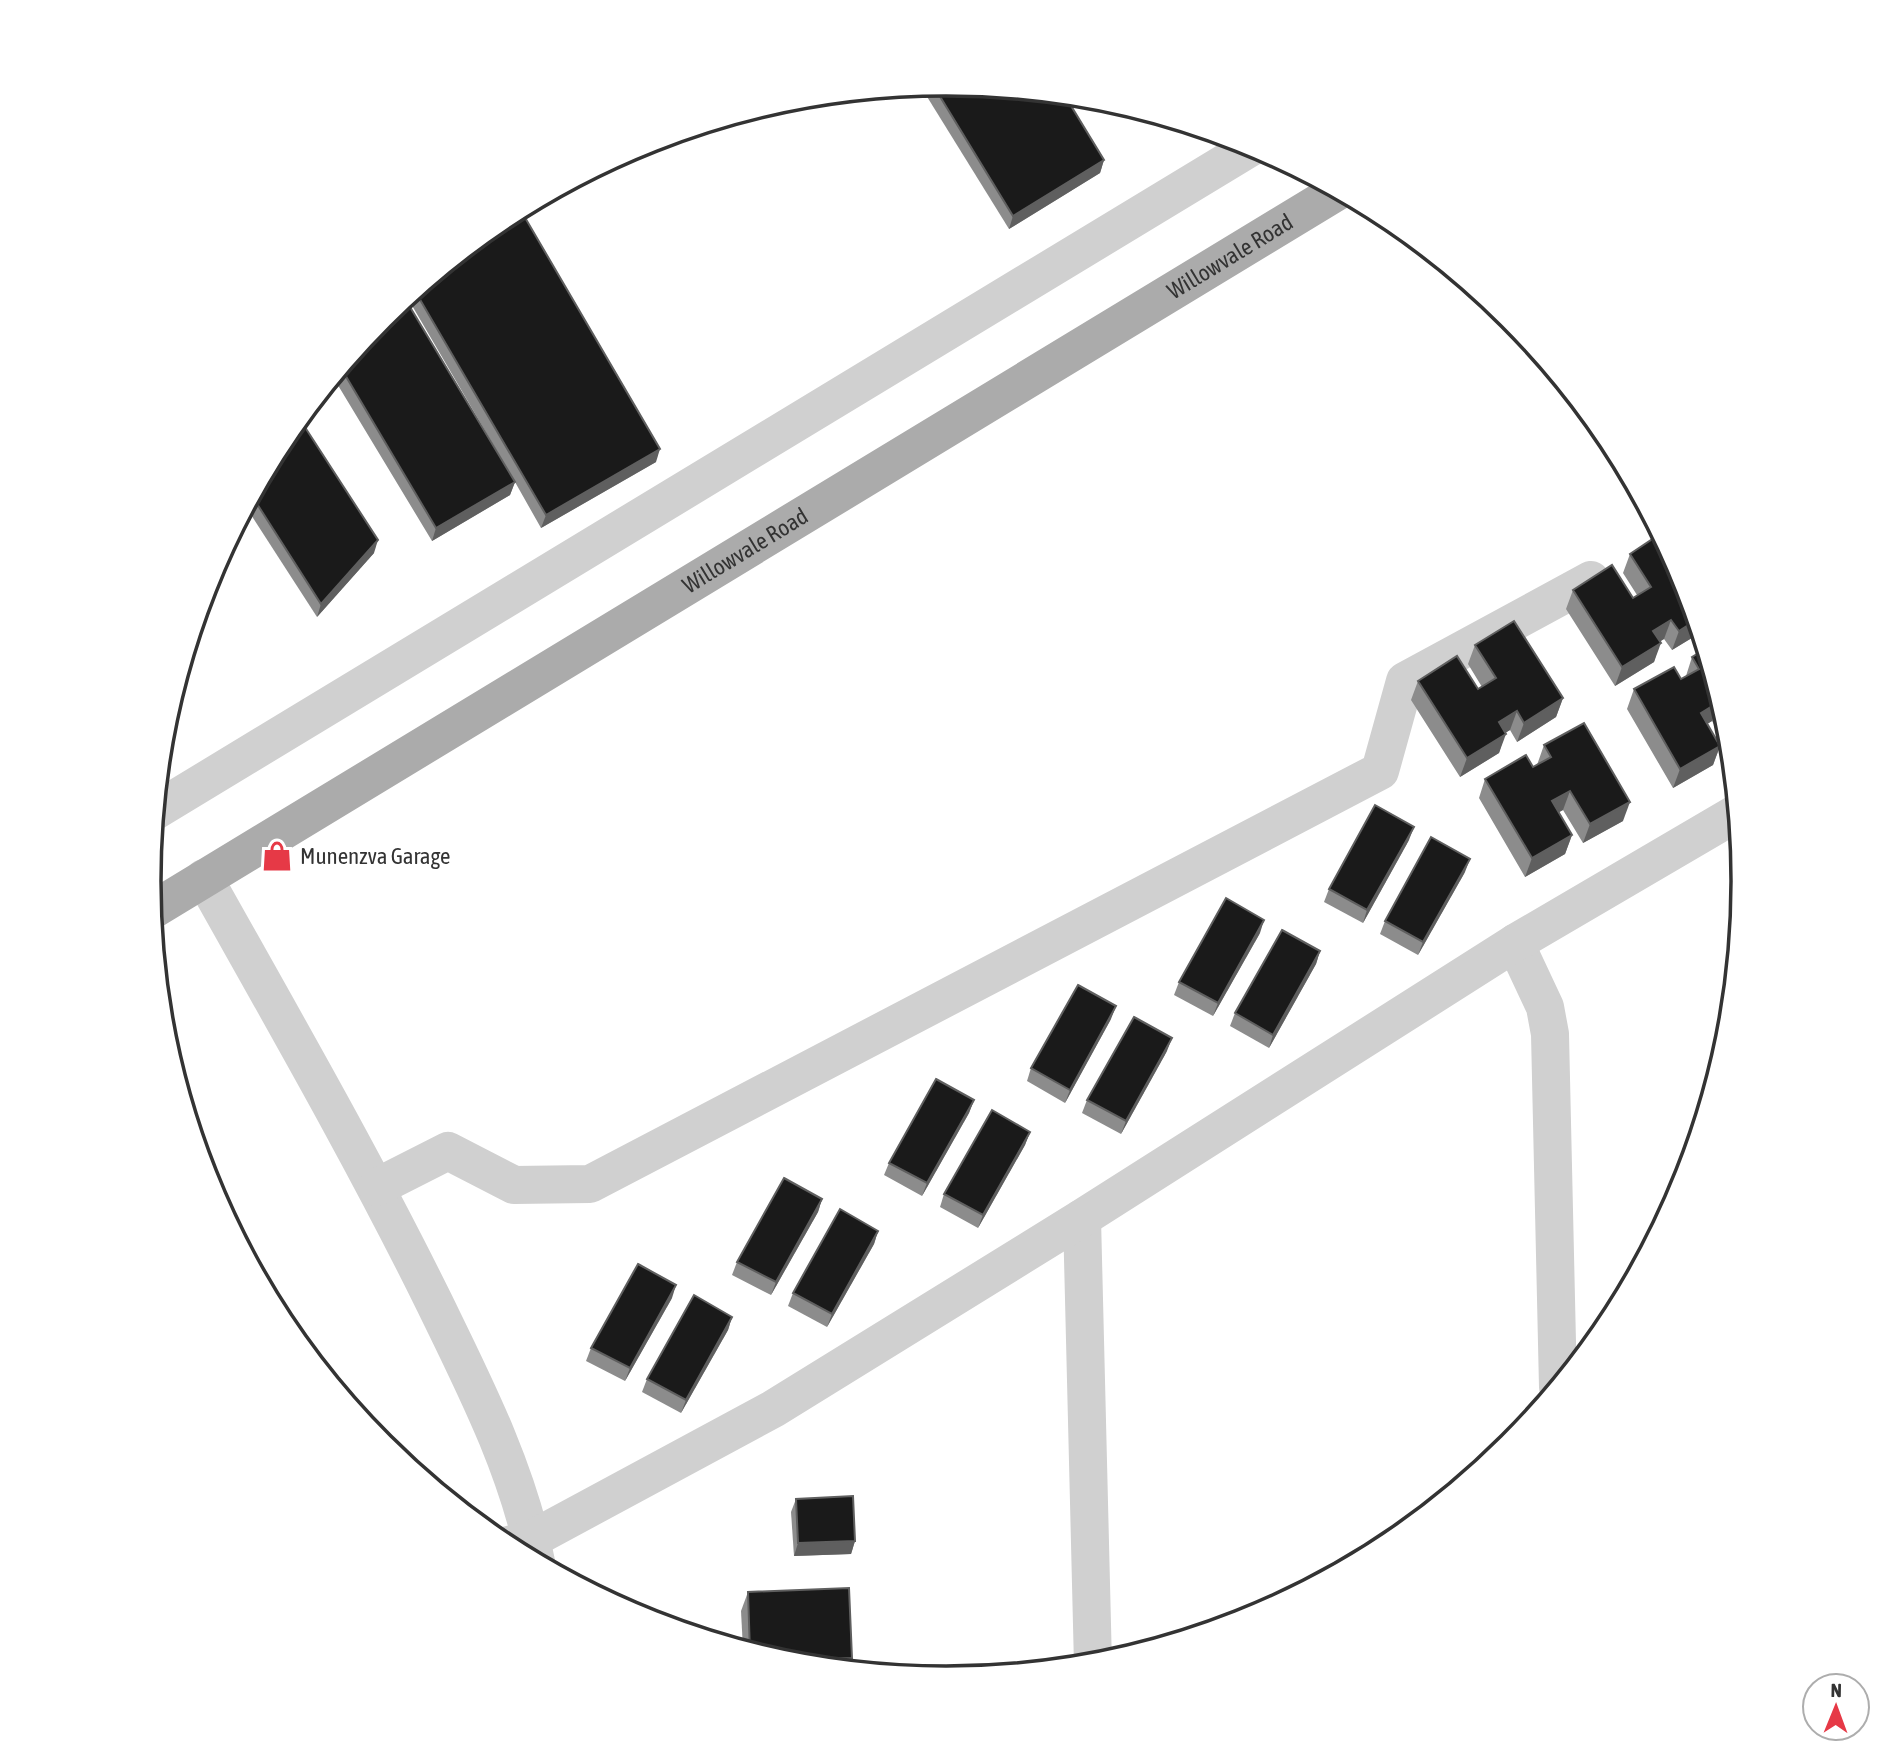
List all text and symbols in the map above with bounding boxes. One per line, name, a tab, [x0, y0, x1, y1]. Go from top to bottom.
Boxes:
street label: Willowvale Road	[1163, 209, 1297, 304]
street label: Willowvale Road	[678, 503, 813, 598]
shop icon: Munenzva Garage	[260, 839, 294, 873]
place label: Munenzva Garage	[300, 843, 450, 869]
north arrow	[1801, 1672, 1871, 1742]
text: N	[1830, 1679, 1842, 1701]

